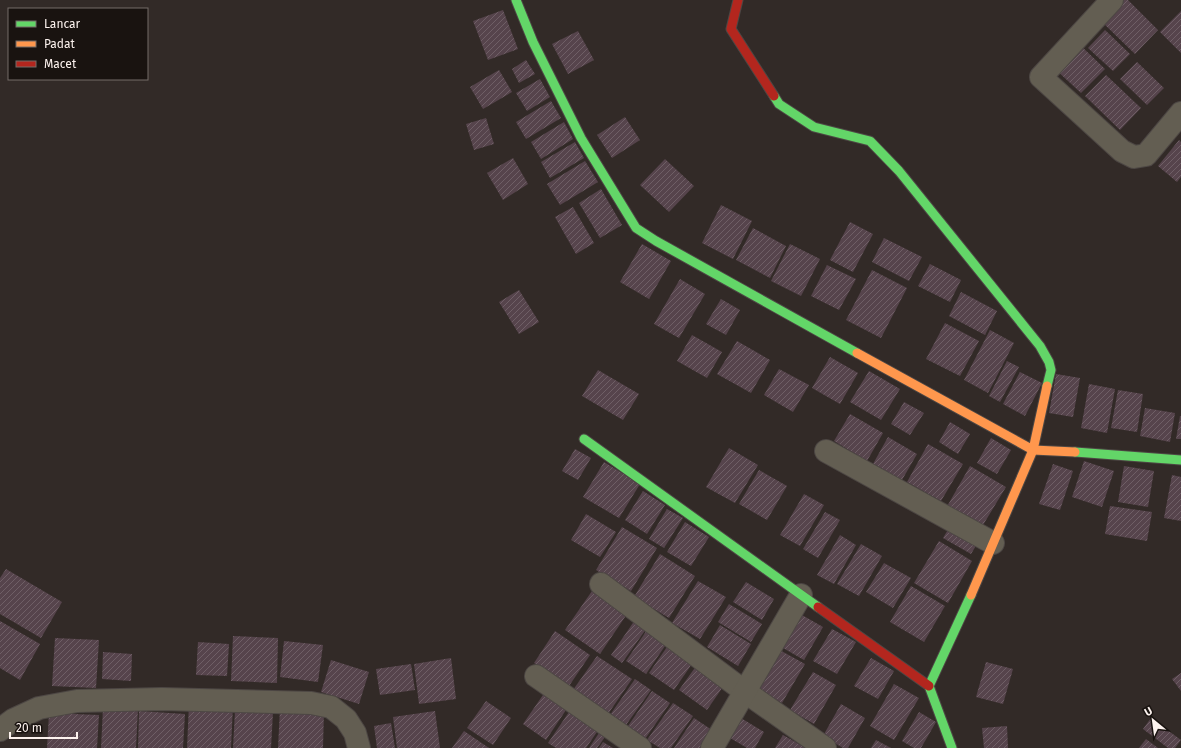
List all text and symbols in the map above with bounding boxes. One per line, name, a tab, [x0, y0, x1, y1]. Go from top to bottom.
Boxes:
legend	[8, 8, 148, 80]
text: Lancar	[44, 17, 81, 31]
text: Padat	[44, 37, 76, 51]
text: Macet	[44, 57, 77, 71]
north arrow	[1133, 700, 1173, 740]
text: U	[1142, 704, 1155, 719]
scale bar	[10, 714, 77, 740]
text: 20 m	[16, 721, 42, 735]

